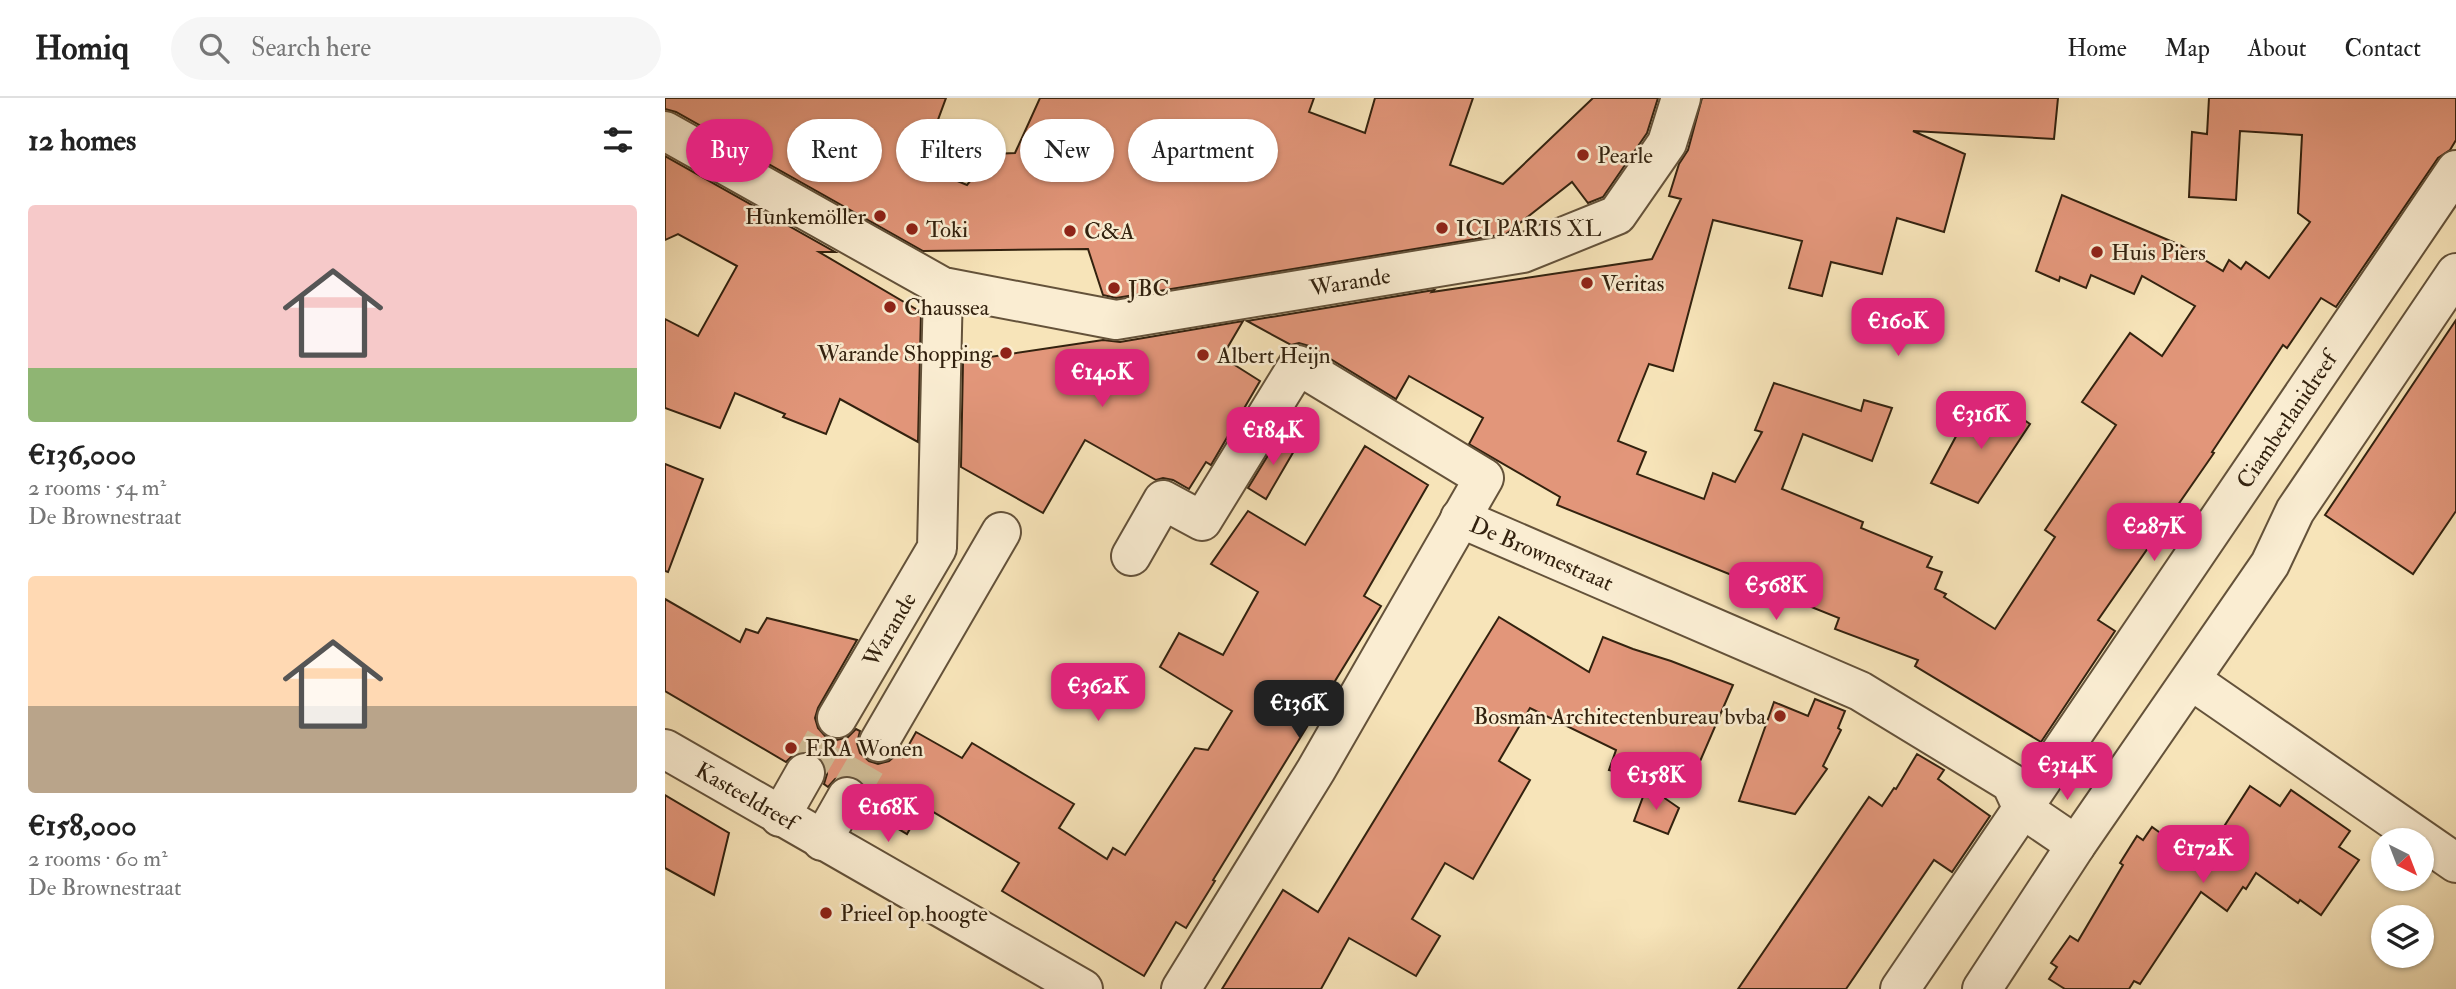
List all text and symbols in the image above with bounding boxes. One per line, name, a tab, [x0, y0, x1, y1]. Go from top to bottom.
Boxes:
search box	[171, 17, 661, 80]
text: Homiq	[35, 28, 129, 69]
icon: search	[195, 29, 233, 67]
text: Search here	[251, 32, 371, 64]
text: Home	[2067, 33, 2127, 64]
text: Map	[2165, 33, 2210, 64]
text: About	[2248, 33, 2307, 64]
text: Contact	[2345, 33, 2421, 64]
chip: Buy	[686, 119, 773, 182]
chip: Rent	[787, 119, 882, 182]
chip: Filters	[896, 119, 1006, 182]
chip: New	[1020, 119, 1114, 182]
chip: Apartment	[1128, 119, 1278, 182]
icon: filters	[599, 121, 637, 159]
text: 12 homes	[28, 122, 136, 159]
place label: Pearle	[1597, 141, 1653, 170]
marker: Pearle	[1575, 147, 1591, 163]
place label: Hunkemöller	[745, 202, 866, 231]
marker: Hunkemöller	[872, 208, 888, 224]
place label: ICI PARIS XL	[1456, 214, 1602, 243]
place label: Toki	[926, 215, 968, 244]
place label: C&A	[1084, 217, 1135, 246]
marker: ICI PARIS XL	[1434, 220, 1450, 236]
marker: Toki	[904, 221, 920, 237]
marker: C&A	[1062, 223, 1078, 239]
place label: Huis Piers	[2111, 238, 2206, 267]
marker: Huis Piers	[2089, 244, 2105, 260]
icon: home	[270, 250, 396, 376]
street label: Warande	[1306, 260, 1393, 303]
place label: Veritas	[1601, 269, 1664, 298]
place label: JBC	[1127, 274, 1169, 303]
marker: Veritas	[1579, 275, 1595, 291]
marker: JBC	[1106, 280, 1122, 296]
place label: Chaussea	[904, 293, 990, 322]
marker: Chaussea	[882, 299, 898, 315]
pin: €160K	[1849, 299, 1947, 358]
text: €160K	[1867, 306, 1929, 335]
place label: Warande Shopping	[816, 339, 993, 369]
place label: Albert Heijn	[1216, 341, 1331, 370]
street label: Ciamberlanidreef	[2230, 343, 2345, 494]
marker: Warande Shopping	[998, 345, 1014, 361]
marker: Albert Heijn	[1195, 347, 1211, 363]
pin: €140K	[1053, 350, 1151, 409]
text: €140K	[1071, 357, 1133, 386]
pin: €316K	[1932, 392, 2030, 451]
text: €316K	[1952, 399, 2010, 428]
pin: €184K	[1224, 408, 1322, 467]
text: €184K	[1243, 415, 1303, 444]
text: €136,000	[28, 436, 136, 473]
text: 2 rooms · 54 m²	[28, 473, 166, 502]
text: De Brownestraat	[28, 502, 182, 531]
pin: €287K	[2105, 504, 2203, 563]
street label: De Brownestraat	[1465, 510, 1618, 597]
text: €287K	[2123, 511, 2185, 540]
pin: €568K	[1727, 562, 1825, 622]
text: €568K	[1745, 570, 1807, 599]
street label: Warande	[856, 586, 923, 673]
icon: home	[270, 621, 396, 747]
pin: €362K	[1049, 664, 1147, 723]
text: €362K	[1067, 671, 1129, 700]
pin: €136K	[1250, 680, 1348, 740]
text: €136K	[1270, 688, 1328, 717]
place label: Bosman Architectenbureau bvba	[1473, 702, 1767, 731]
marker: Bosman Architectenbureau bvba	[1772, 708, 1788, 724]
place label: ERA Wonen	[805, 734, 923, 763]
marker: ERA Wonen	[783, 740, 799, 756]
pin: €314K	[2018, 742, 2116, 802]
text: €314K	[2038, 750, 2096, 779]
pin: €158K	[1607, 752, 1705, 812]
street label: Kasteeldreef	[691, 755, 806, 838]
text: €158K	[1627, 760, 1685, 789]
pin: €168K	[839, 784, 937, 844]
text: €168K	[858, 792, 918, 821]
text: €158,000	[28, 807, 137, 844]
pin: €172K	[2154, 826, 2252, 885]
north arrow	[2371, 828, 2434, 891]
map controls	[2371, 828, 2434, 968]
text: €172K	[2173, 833, 2233, 862]
text: 2 rooms · 60 m²	[28, 844, 168, 873]
text: De Brownestraat	[28, 873, 182, 902]
place label: Prieel op hoogte	[840, 899, 988, 929]
marker: Prieel op hoogte	[818, 905, 834, 921]
button: layers	[2371, 905, 2434, 968]

